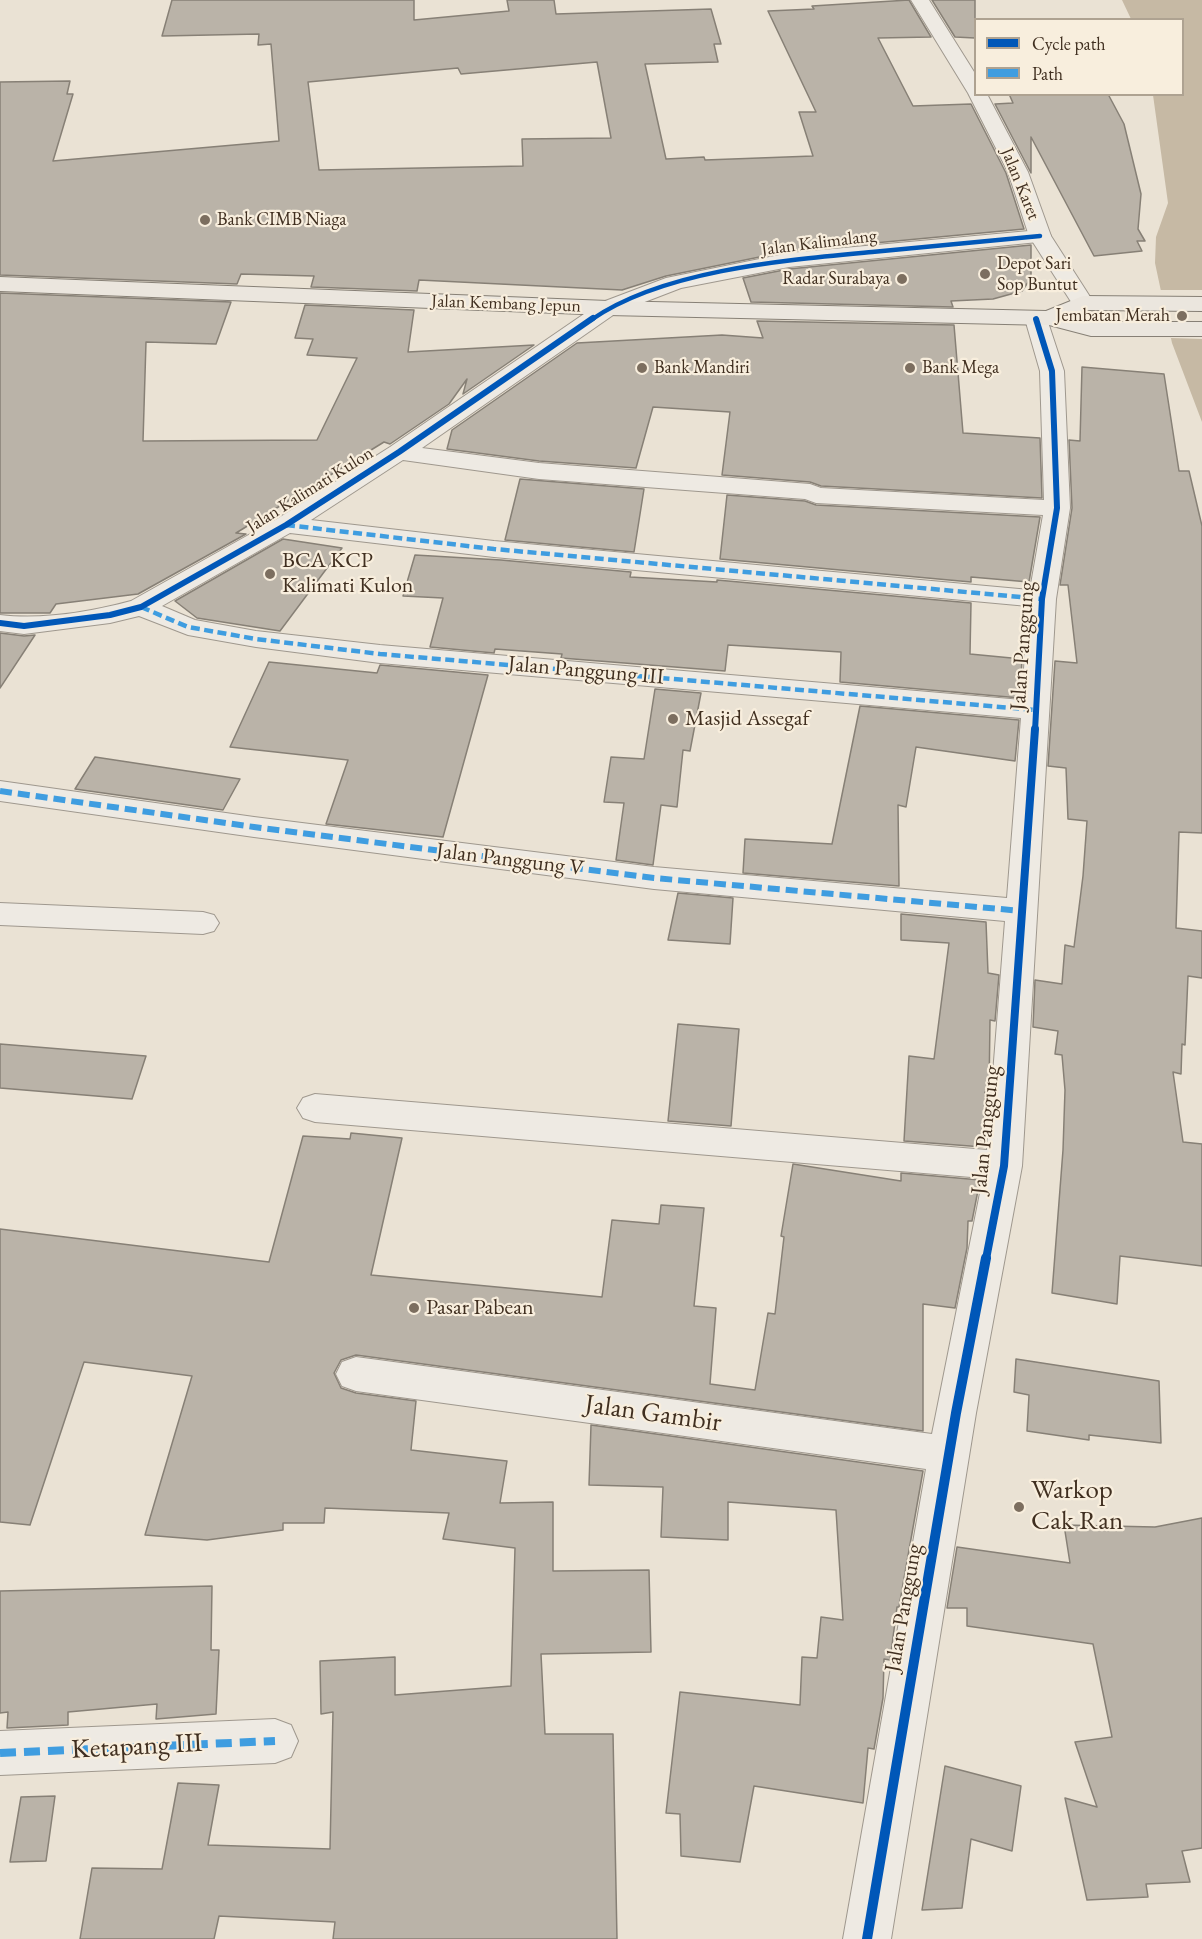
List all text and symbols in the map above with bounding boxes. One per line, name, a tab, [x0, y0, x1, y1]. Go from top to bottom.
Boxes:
legend	[974, 18, 1184, 96]
text: Cycle path	[1032, 32, 1106, 55]
text: Path	[1032, 62, 1063, 85]
street label: Jalan Karet	[996, 145, 1044, 223]
place label: Bank CIMB Niaga	[217, 209, 346, 231]
marker: Bank CIMB Niaga	[198, 213, 212, 227]
street label: Jalan Kalimalang	[760, 225, 878, 261]
place label: Depot Sari Sop Buntut	[997, 253, 1078, 296]
marker: Depot Sari Sop Buntut	[978, 267, 992, 281]
place label: Radar Surabaya	[782, 268, 890, 290]
marker: Radar Surabaya	[895, 272, 909, 286]
street label: Jalan Kembang Jepun	[431, 291, 581, 317]
place label: Jembatan Merah	[1055, 305, 1170, 327]
marker: Jembatan Merah	[1175, 309, 1189, 323]
place label: Bank Mandiri	[654, 357, 750, 379]
place label: Bank Mega	[922, 357, 999, 379]
marker: Bank Mandiri	[635, 361, 649, 375]
marker: Bank Mega	[903, 361, 917, 375]
street label: Jalan Kalimati Kulon	[243, 442, 377, 538]
place label: BCA KCP Kalimati Kulon	[282, 548, 413, 600]
marker: BCA KCP Kalimati Kulon	[263, 567, 277, 581]
street label: Jalan Panggung	[1005, 580, 1041, 712]
street label: Jalan Panggung III	[507, 651, 665, 691]
place label: Masjid Assegaf	[685, 706, 810, 732]
marker: Masjid Assegaf	[666, 712, 680, 726]
street label: Jalan Panggung V	[435, 838, 585, 882]
street label: Jalan Panggung	[966, 1064, 1006, 1196]
place label: Pasar Pabean	[426, 1295, 534, 1321]
marker: Pasar Pabean	[407, 1301, 421, 1315]
street label: Jalan Gambir	[582, 1388, 724, 1440]
place label: Warkop Cak Ran	[1031, 1475, 1123, 1538]
marker: Warkop Cak Ran	[1012, 1500, 1026, 1514]
street label: Jalan Panggung	[880, 1542, 928, 1674]
street label: Ketapang III	[71, 1727, 203, 1767]

